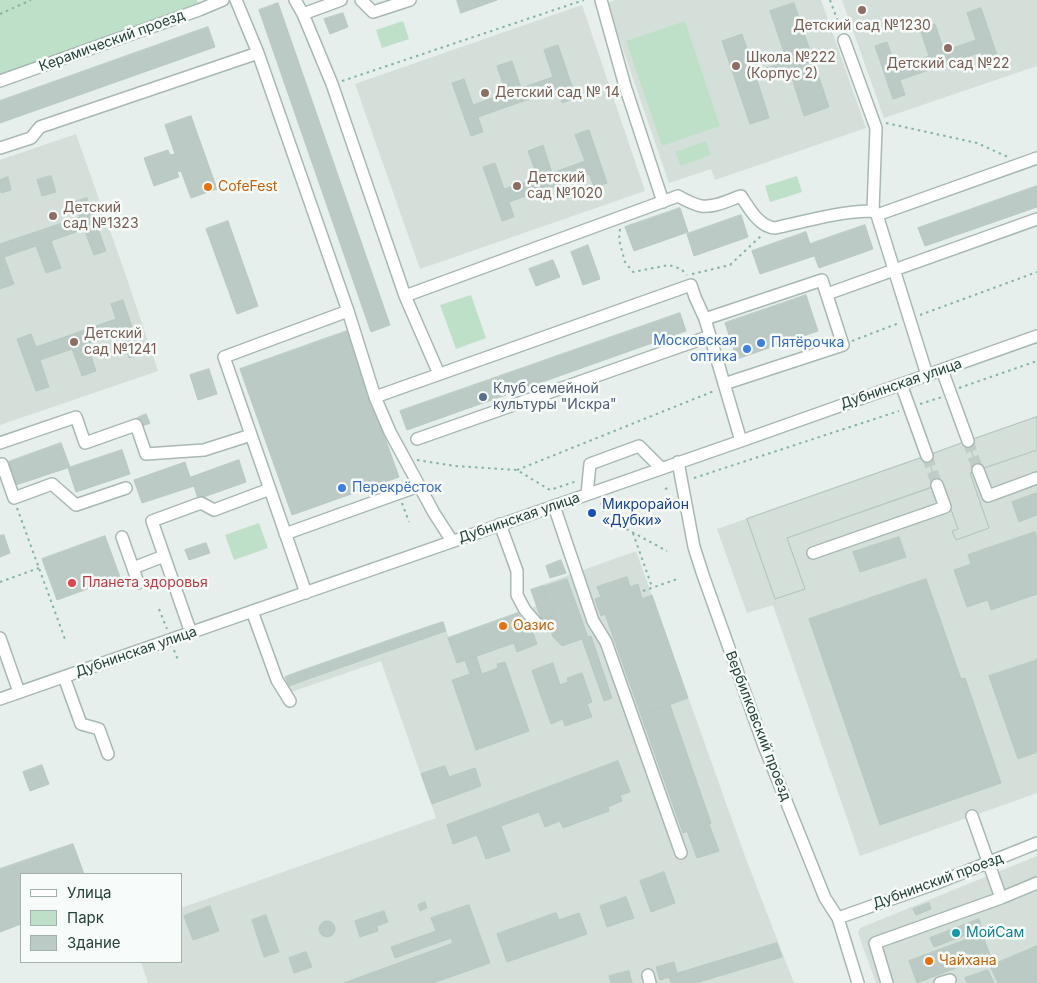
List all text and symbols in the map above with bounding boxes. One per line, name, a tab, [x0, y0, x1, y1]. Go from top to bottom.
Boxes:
marker: Детский сад №1230	[856, 4, 868, 16]
street label: Керамический проезд	[37, 7, 187, 75]
place label: Детский сад №1230	[793, 18, 931, 34]
marker: Детский сад №22	[942, 42, 954, 54]
place label: Школа №222 (Корпус 2)	[746, 50, 836, 82]
place label: Детский сад №22	[886, 56, 1010, 72]
marker: Школа №222 (Корпус 2)	[730, 60, 742, 72]
place label: Детский сад № 14	[495, 85, 620, 101]
marker: Детский сад № 14	[479, 87, 491, 99]
place label: Детский сад №1020	[527, 170, 603, 202]
place label: CofeFest	[218, 179, 277, 195]
marker: Детский сад №1020	[511, 180, 523, 192]
marker: CofeFest	[202, 181, 214, 193]
place label: Детский сад №1323	[63, 200, 139, 232]
marker: Детский сад №1323	[47, 210, 59, 222]
place label: Детский сад №1241	[84, 326, 156, 358]
place label: Московская оптика	[653, 333, 737, 366]
place label: Пятёрочка	[771, 335, 844, 351]
marker: Детский сад №1241	[68, 336, 80, 348]
marker: Пятёрочка	[755, 337, 767, 349]
marker: Московская оптика	[741, 343, 753, 355]
street label: Дубнинская улица	[838, 355, 964, 413]
place label: Клуб семейной культуры "Искра"	[493, 381, 617, 414]
marker: Клуб семейной культуры "Искра"	[477, 391, 489, 403]
place label: Перекрёсток	[352, 480, 442, 496]
marker: Перекрёсток	[336, 482, 348, 494]
street label: Дубнинская улица	[456, 489, 582, 547]
place label: Микрорайон «Дубки»	[602, 497, 689, 530]
marker: Микрорайон «Дубки»	[586, 507, 598, 519]
place label: Планета здоровья	[82, 575, 208, 591]
marker: Планета здоровья	[66, 577, 78, 589]
place label: Оазис	[513, 618, 555, 634]
marker: Оазис	[497, 620, 509, 632]
street label: Дубнинская улица	[73, 623, 199, 681]
street label: Вербилковский проезд	[722, 649, 794, 803]
street label: Дубнинский проезд	[870, 850, 1006, 912]
legend	[20, 873, 182, 963]
text: Улица	[67, 883, 111, 902]
text: Парк	[67, 908, 104, 927]
place label: МойСам	[966, 925, 1024, 941]
marker: МойСам	[950, 927, 962, 939]
text: Здание	[67, 933, 121, 952]
place label: Чайхана	[939, 953, 997, 969]
marker: Чайхана	[923, 955, 935, 967]

